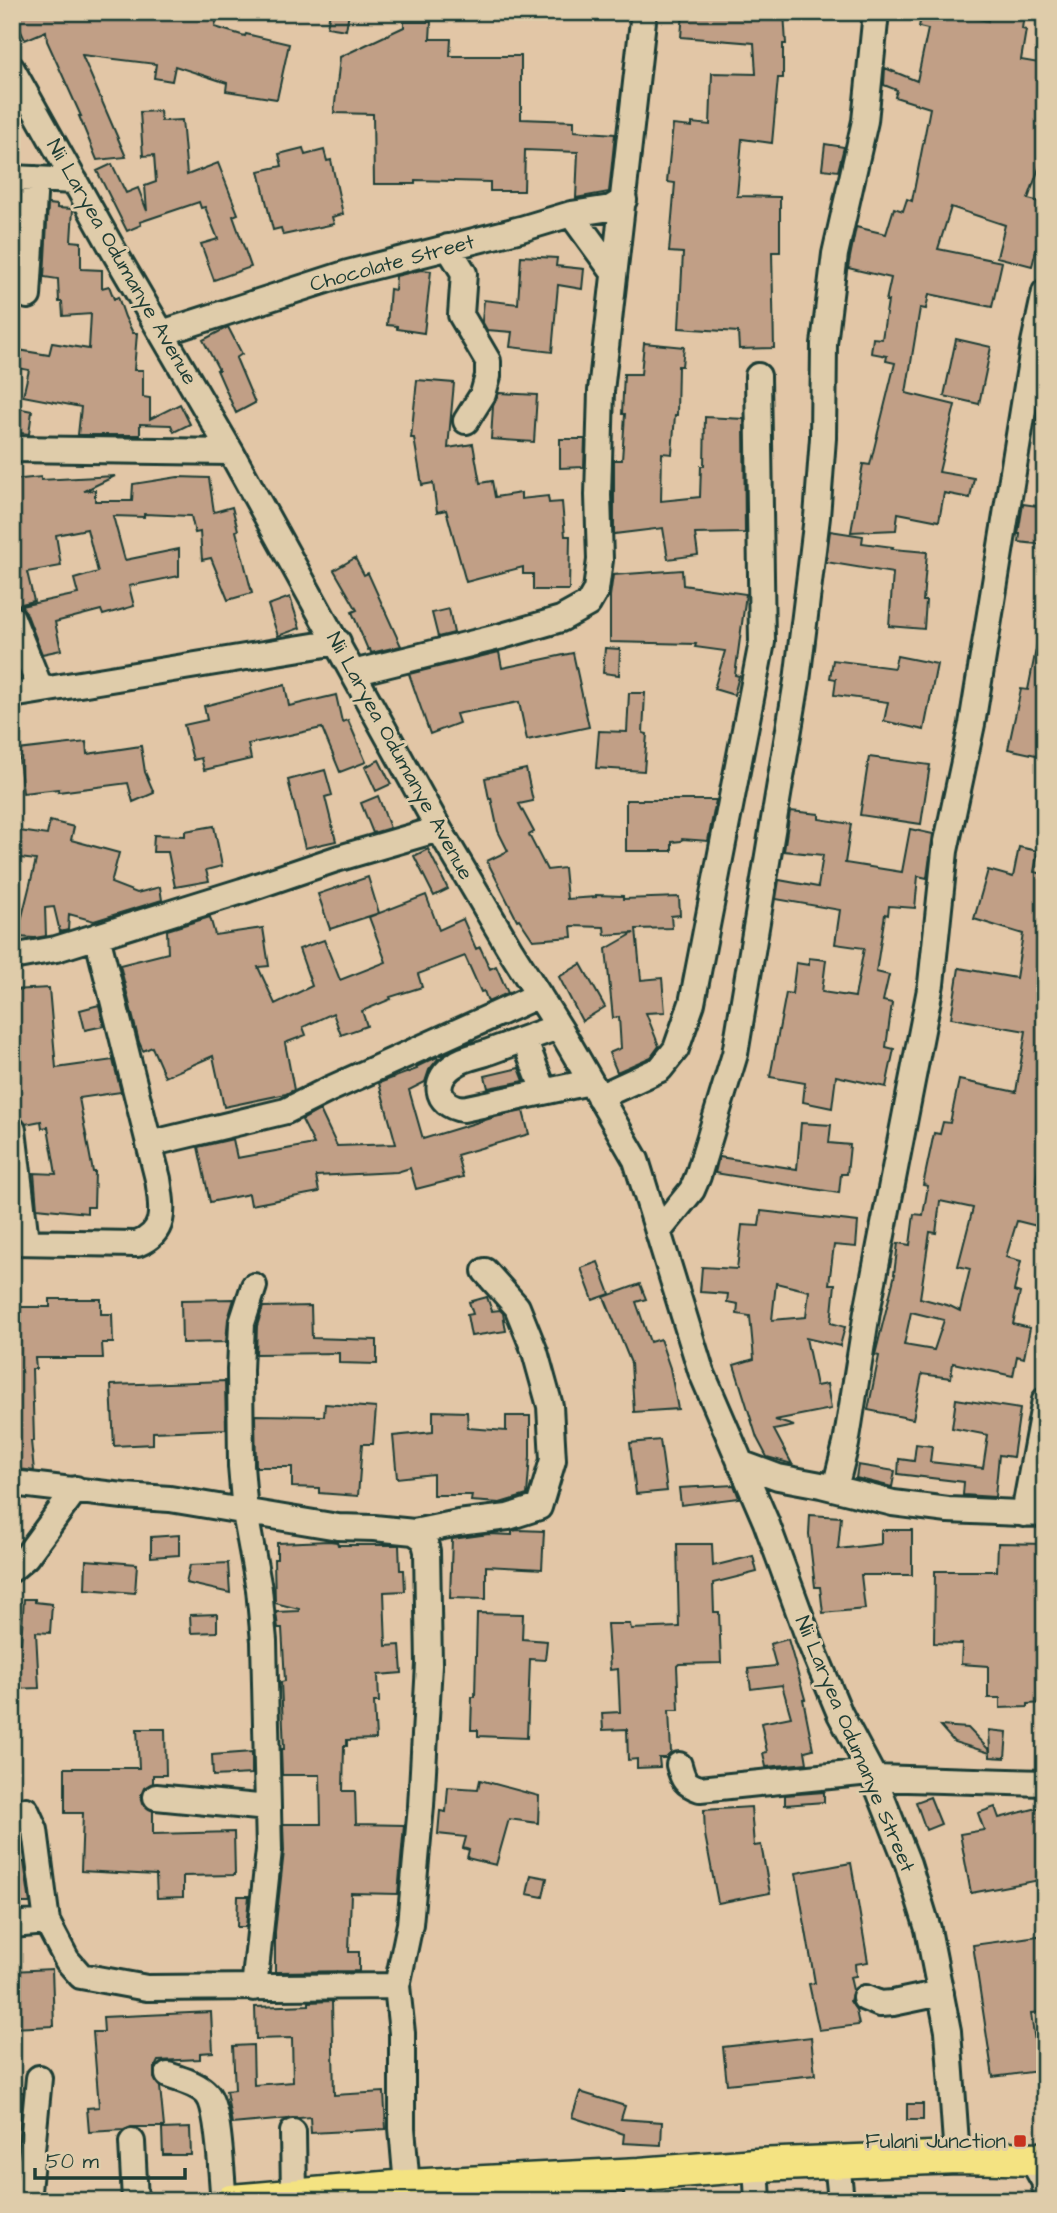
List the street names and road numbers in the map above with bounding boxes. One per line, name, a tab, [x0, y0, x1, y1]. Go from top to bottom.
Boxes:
street label: Nii Laryea Odumanye Avenue	[38, 134, 204, 391]
street label: Chocolate Street	[307, 227, 478, 299]
street label: Nii Laryea Odumanye Avenue	[318, 627, 480, 886]
street label: Nii Laryea Odumanye Street	[786, 1611, 922, 1878]

